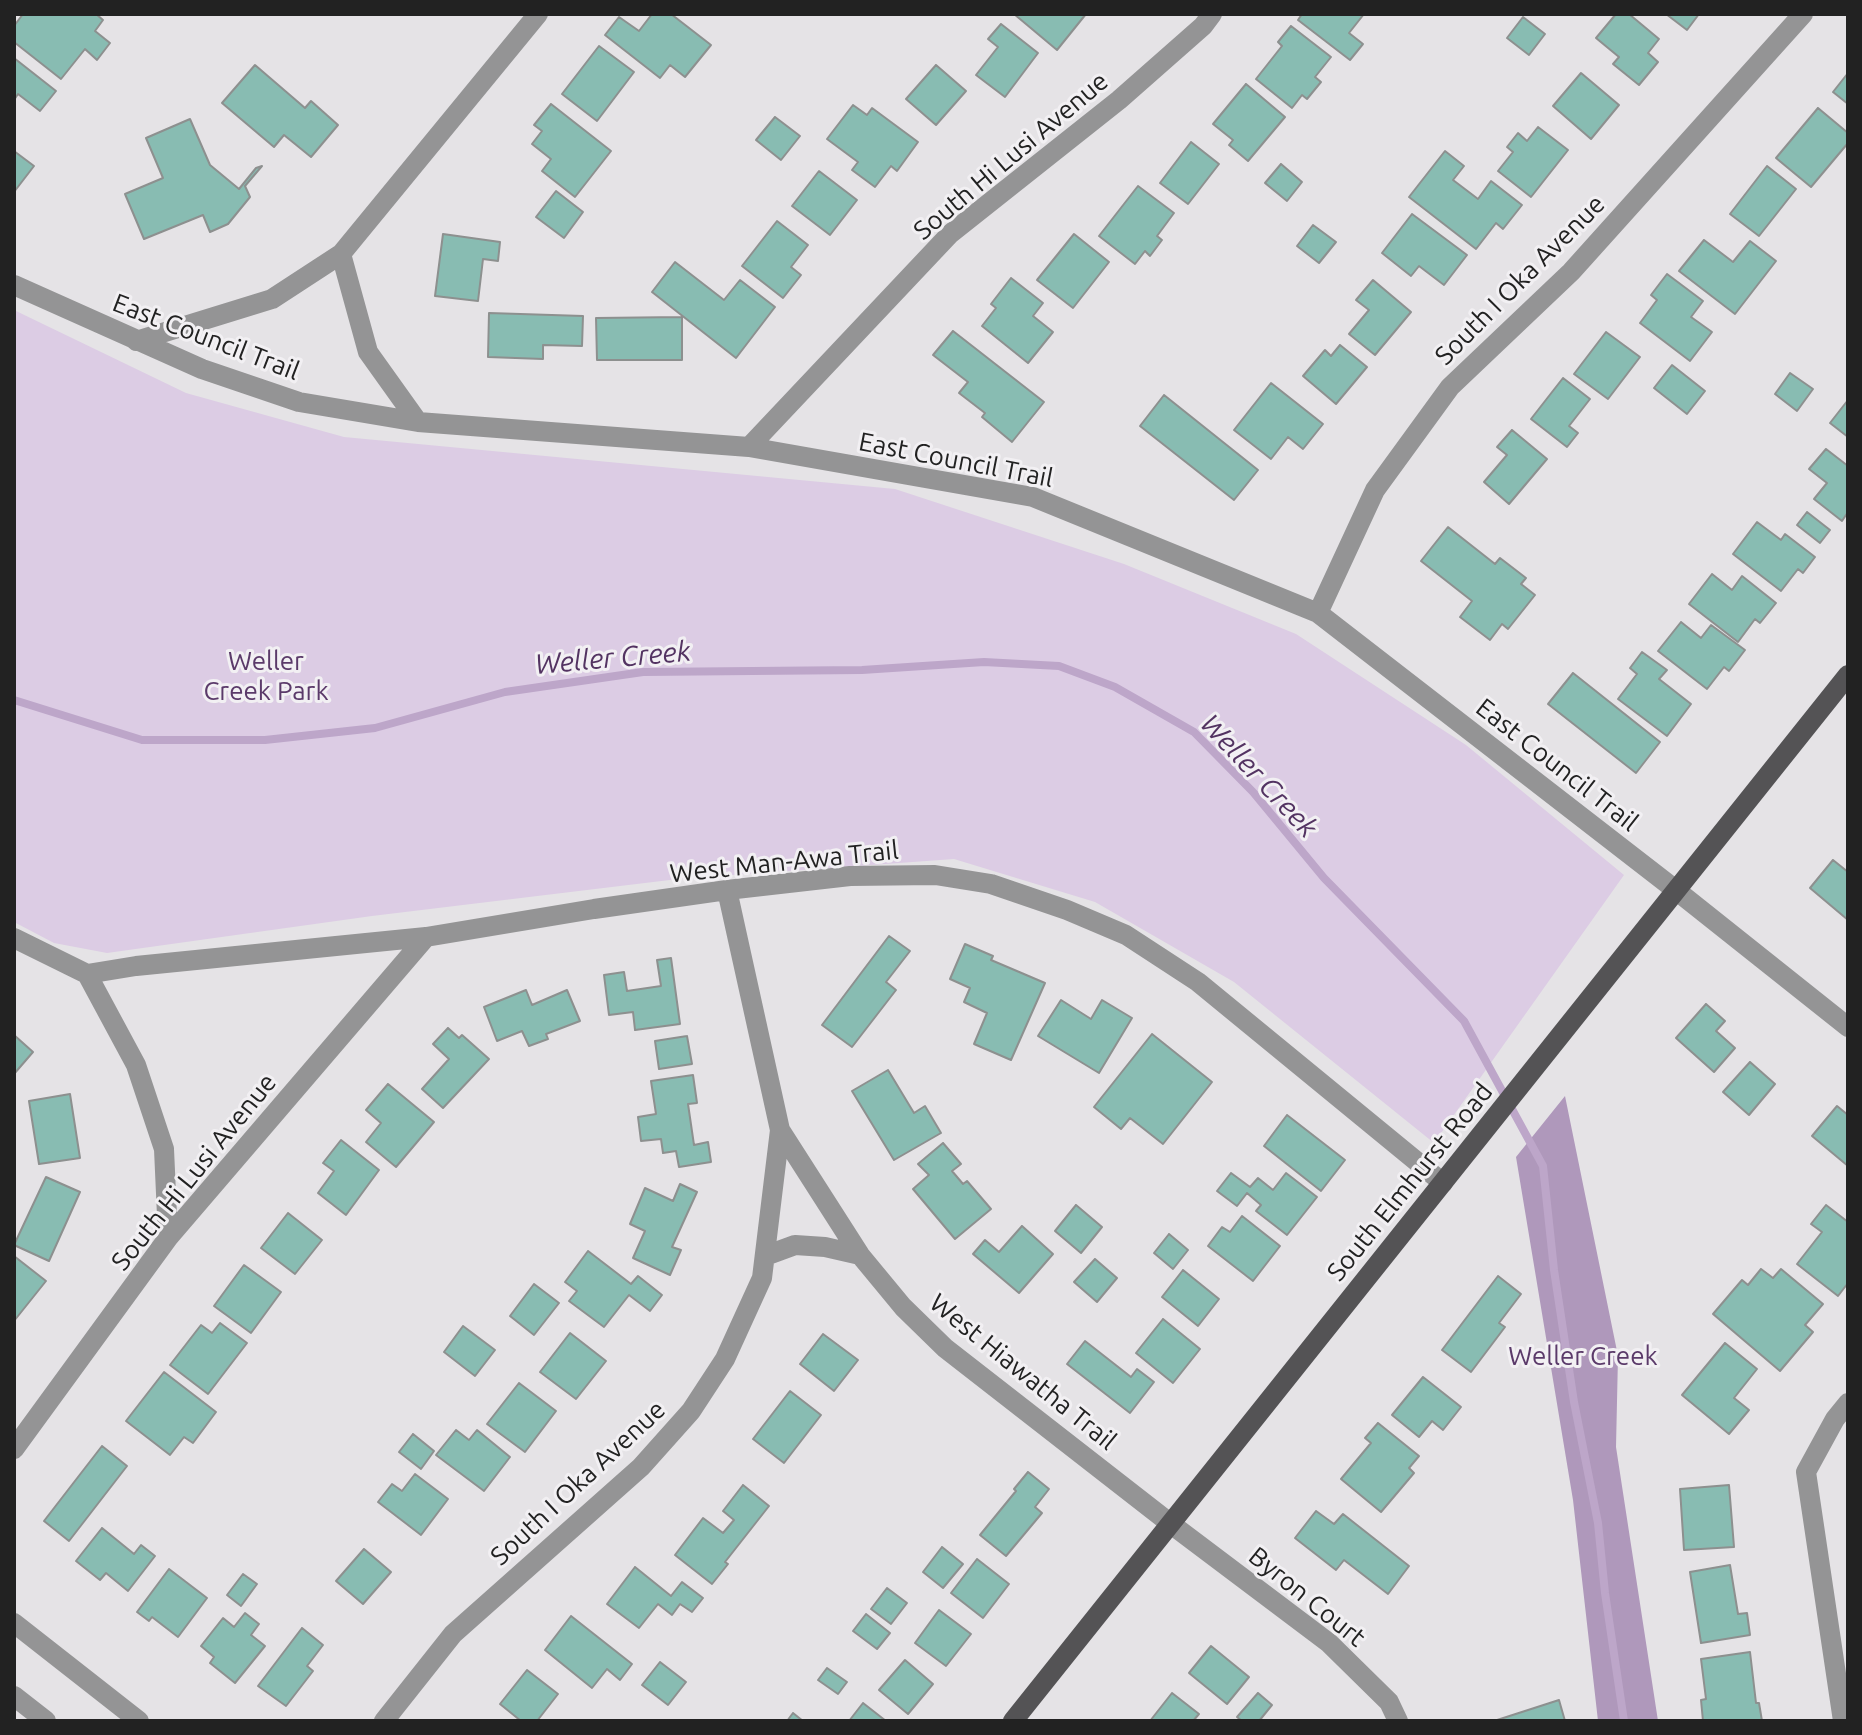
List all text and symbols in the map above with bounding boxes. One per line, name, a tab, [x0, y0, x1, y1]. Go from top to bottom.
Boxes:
street label: South Hi Lusi Avenue	[907, 66, 1115, 246]
street label: South I Oka Avenue	[1429, 189, 1611, 371]
street label: East Council Trail	[108, 287, 304, 387]
street label: East Council Trail	[856, 426, 1056, 494]
water label: Weller Creek	[534, 634, 692, 682]
park label: Weller Creek Park	[203, 645, 329, 706]
street label: East Council Trail	[1470, 692, 1644, 838]
water label: Weller Creek	[1193, 707, 1325, 845]
street label: West Man-Awa Trail	[668, 834, 900, 890]
street label: South Hi Lusi Avenue	[105, 1067, 283, 1277]
street label: South Elmhurst Road	[1321, 1077, 1499, 1287]
street label: West Hiawatha Trail	[923, 1287, 1123, 1457]
park label: Weller Creek	[1508, 1340, 1658, 1372]
street label: South I Oka Avenue	[484, 1394, 672, 1572]
street label: Byron Court	[1242, 1541, 1372, 1653]

